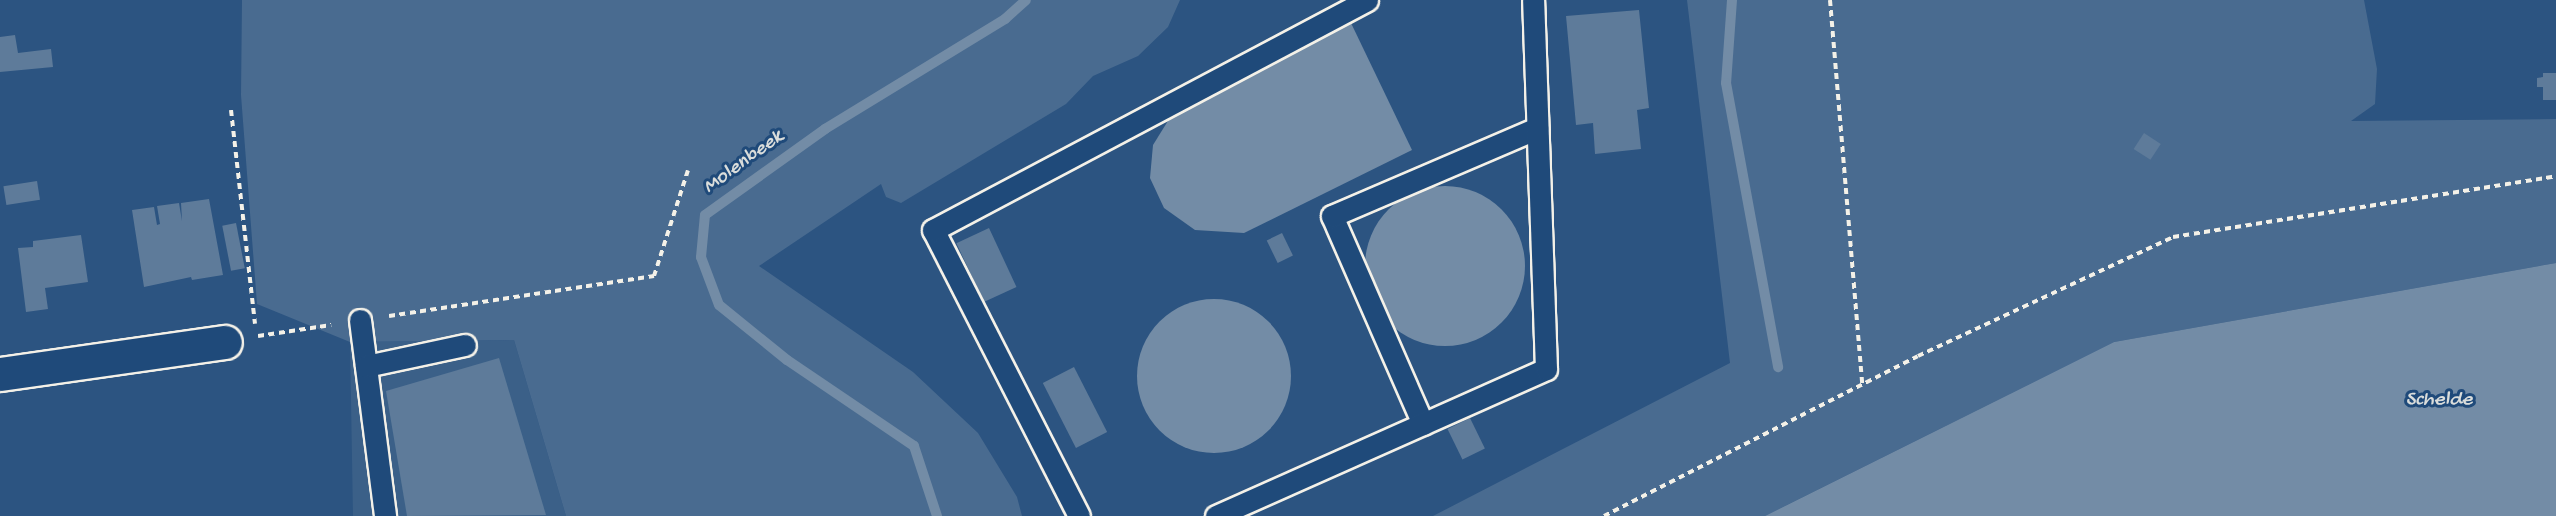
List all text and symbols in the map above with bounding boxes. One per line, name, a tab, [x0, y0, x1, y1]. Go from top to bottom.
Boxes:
water label: Molenbeek	[699, 125, 789, 201]
water label: Schelde	[2406, 388, 2472, 414]

